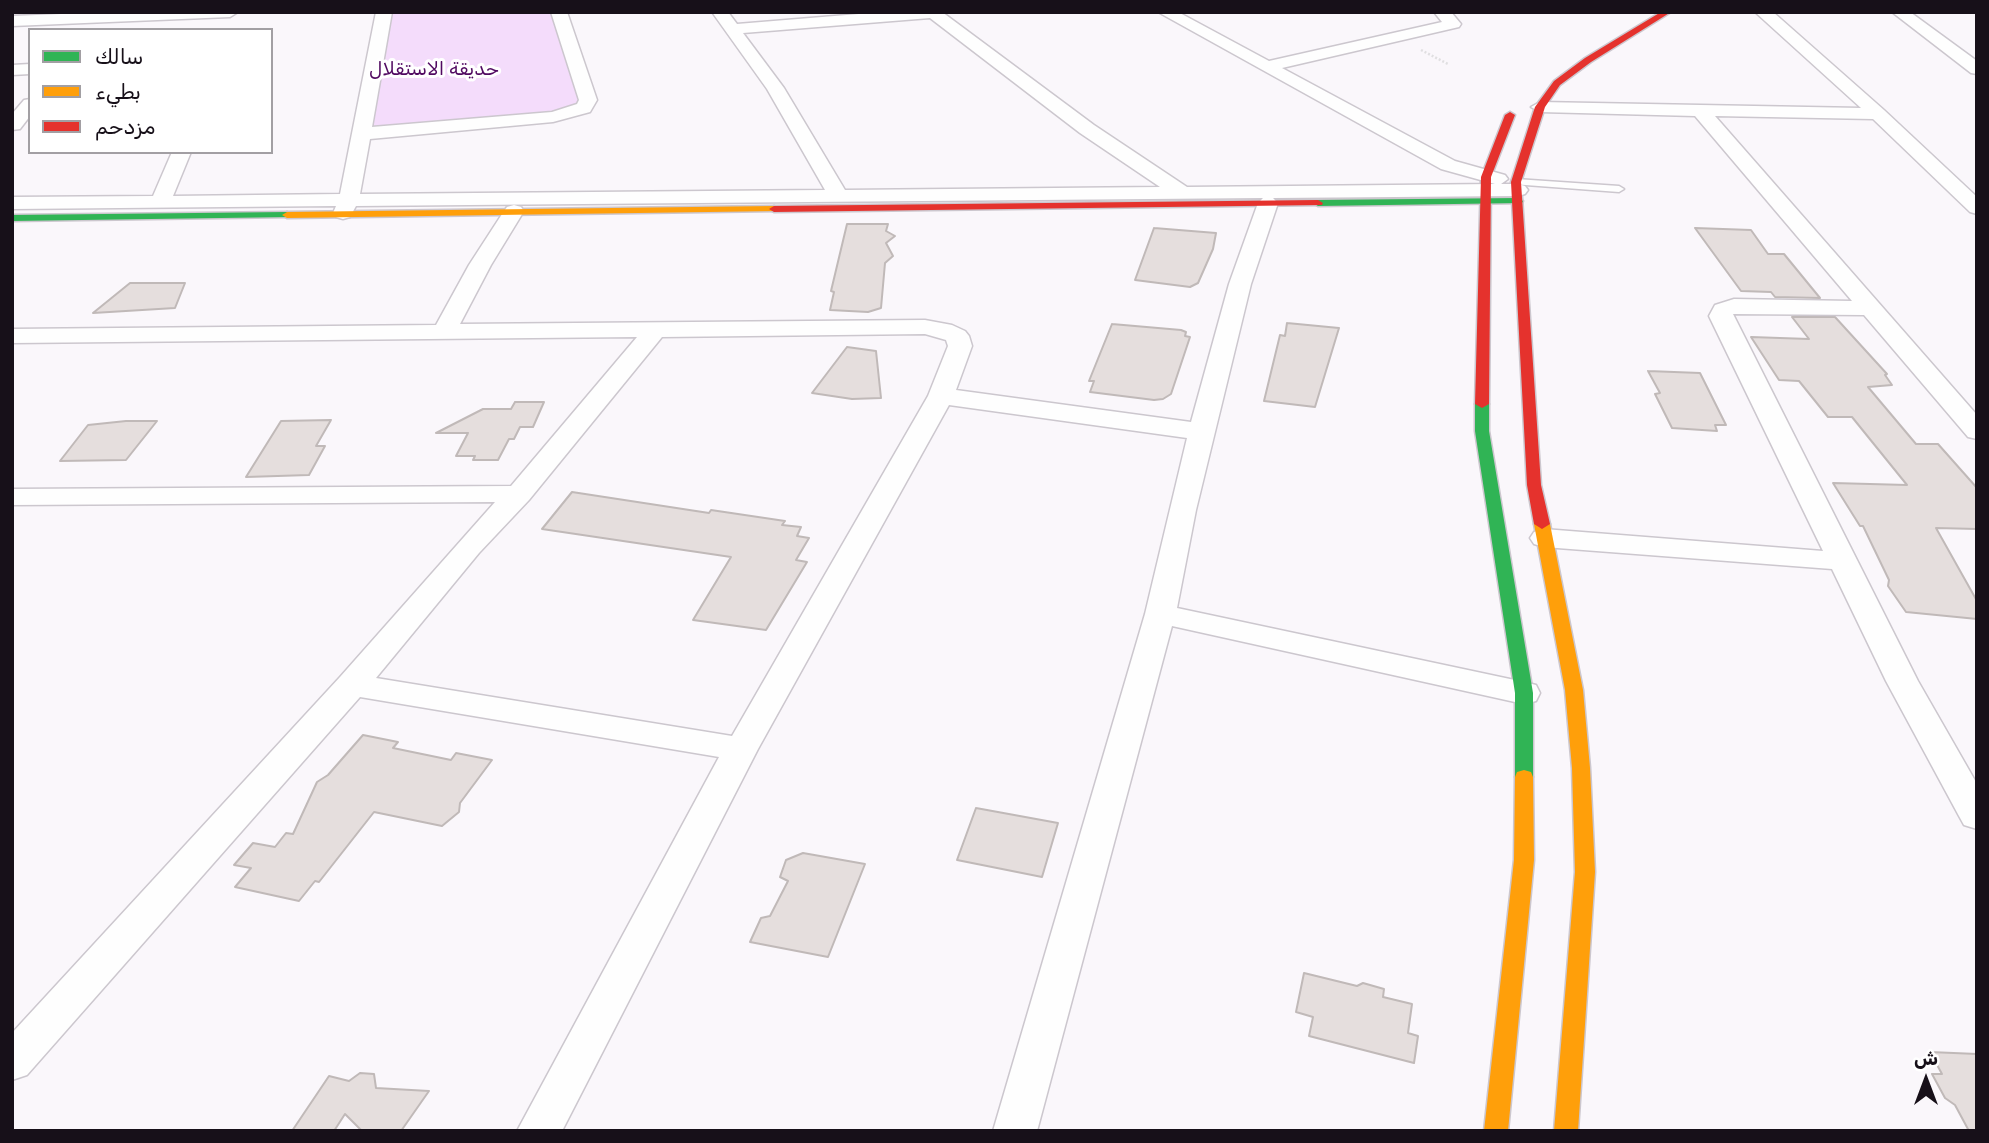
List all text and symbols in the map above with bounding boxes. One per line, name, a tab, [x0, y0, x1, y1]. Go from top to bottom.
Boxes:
legend	[28, 28, 273, 154]
text: سالك	[95, 44, 143, 69]
park label: حديقة الاستقلال	[369, 59, 499, 81]
text: بطيء	[95, 79, 141, 104]
text: مزدحم	[95, 114, 155, 139]
north arrow	[1891, 1045, 1961, 1115]
text: ش	[1914, 1047, 1938, 1070]

